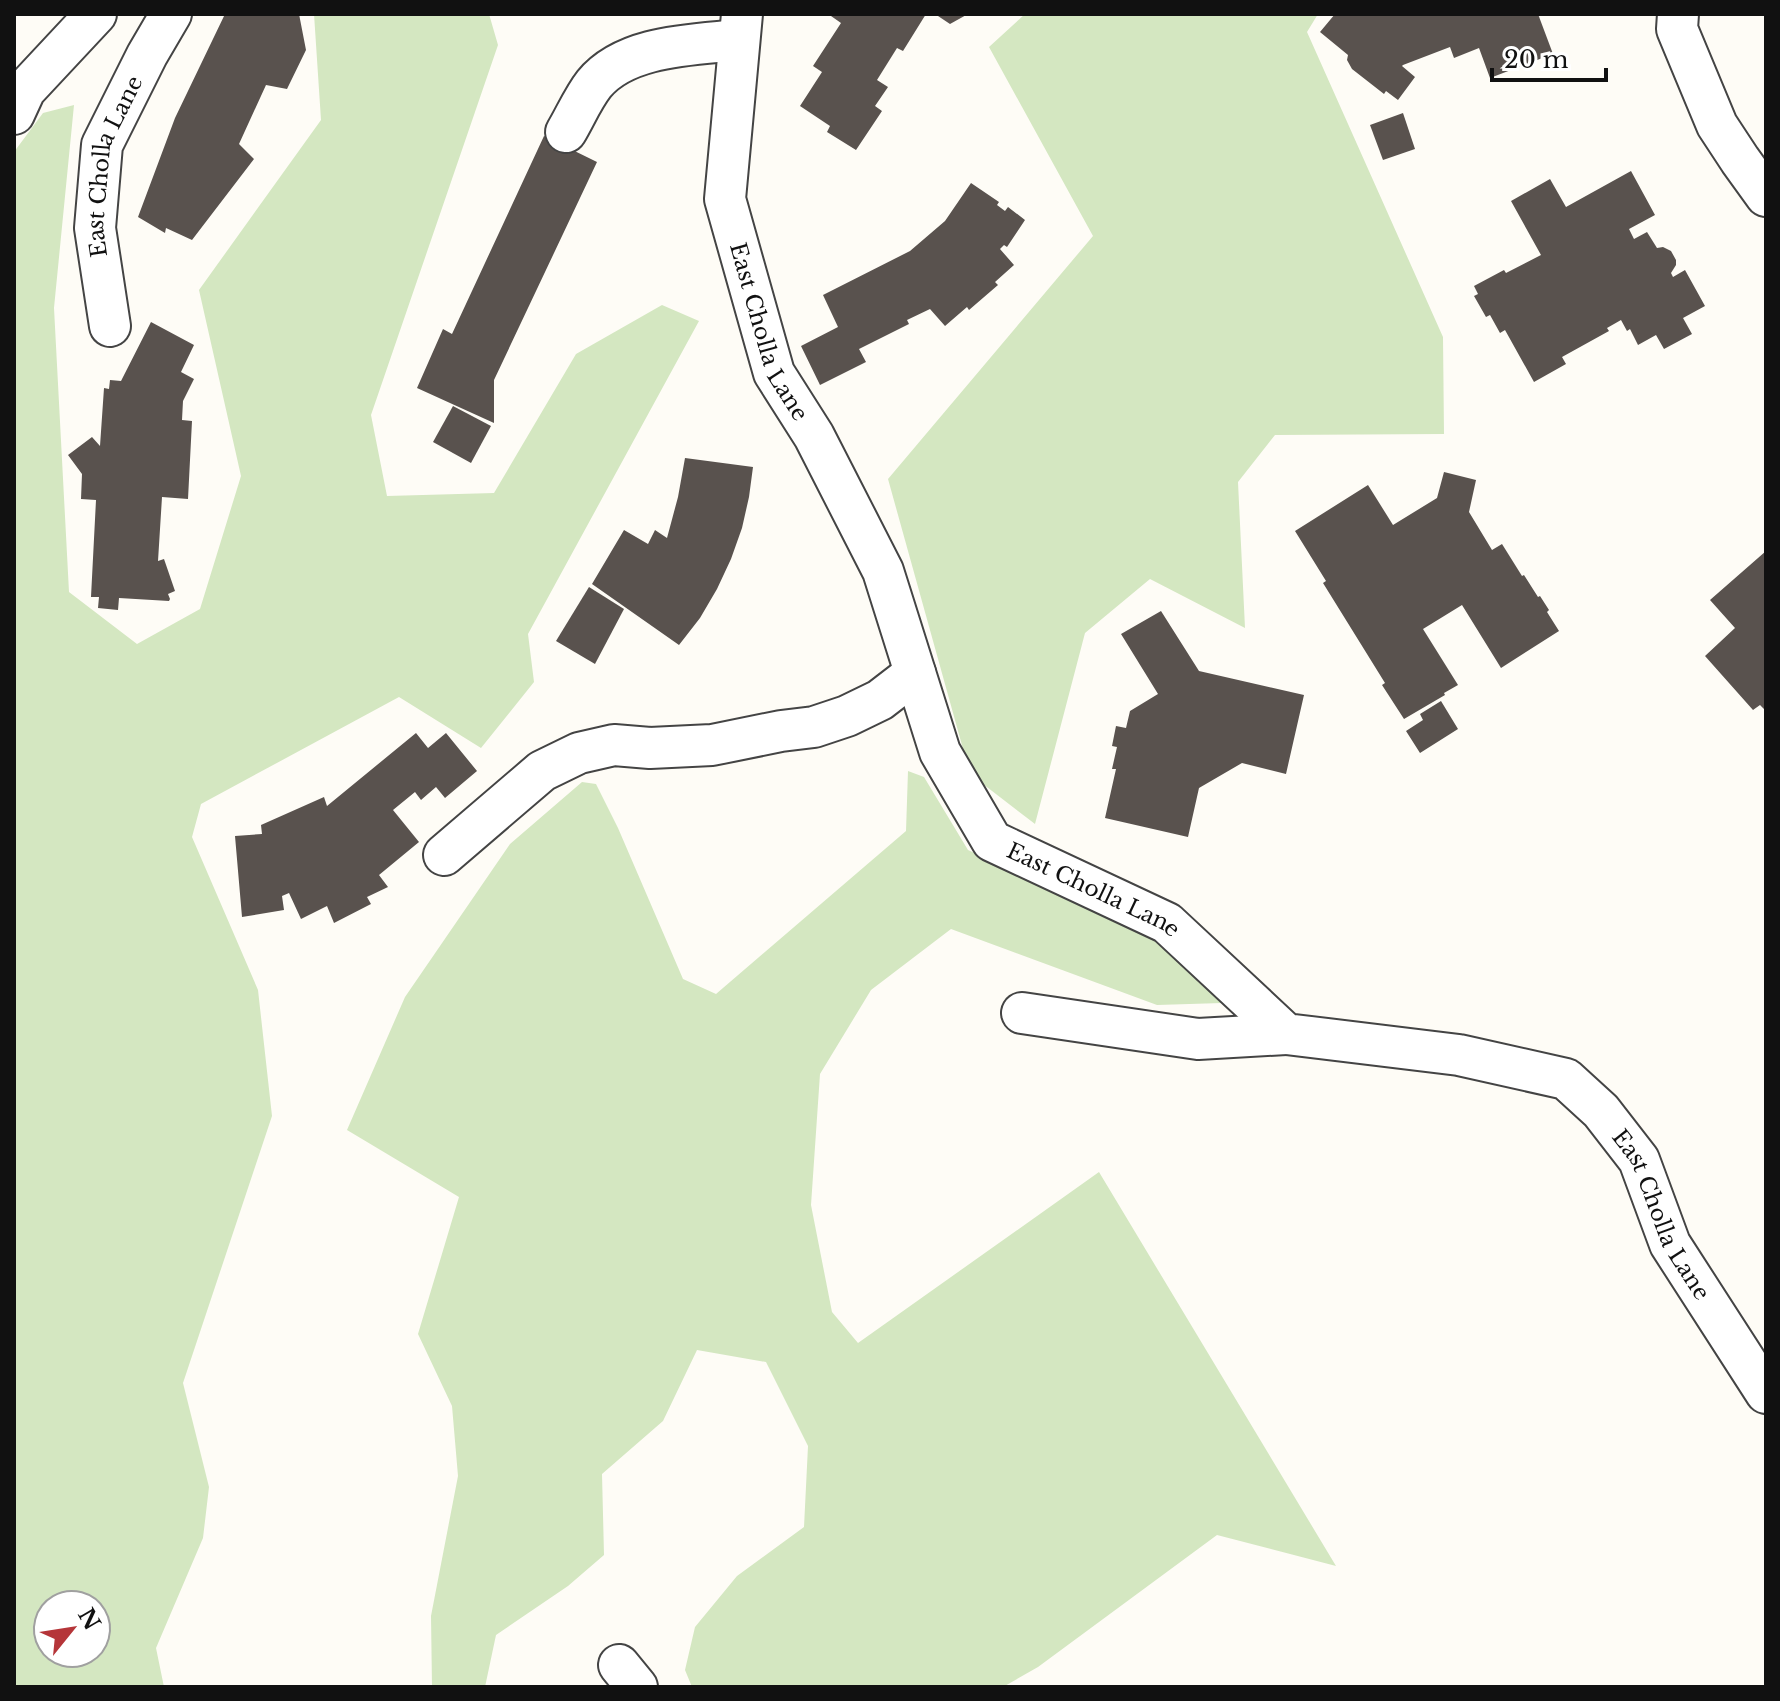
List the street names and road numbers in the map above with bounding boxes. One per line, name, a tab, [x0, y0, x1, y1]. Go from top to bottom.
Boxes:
street label: East Cholla Lane	[82, 71, 148, 259]
street label: East Cholla Lane	[724, 240, 814, 426]
street label: East Cholla Lane	[1002, 837, 1186, 942]
street label: East Cholla Lane	[1606, 1124, 1715, 1305]

